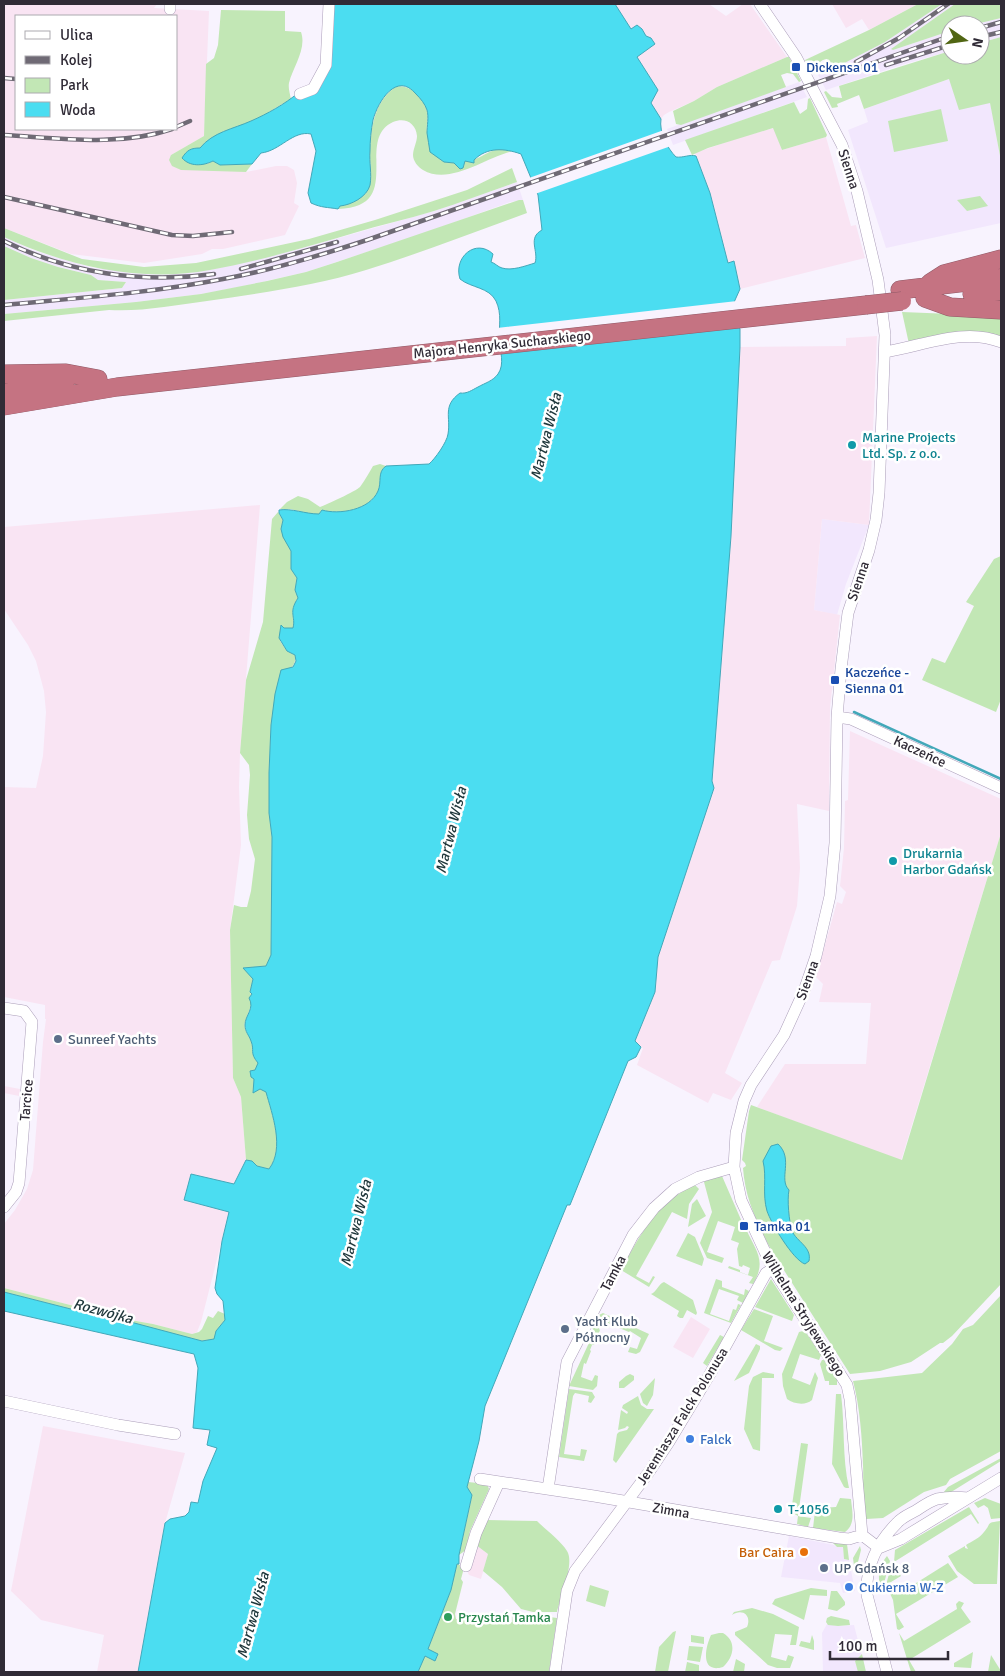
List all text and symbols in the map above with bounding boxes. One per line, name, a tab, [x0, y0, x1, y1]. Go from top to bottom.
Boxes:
legend	[15, 15, 178, 130]
north arrow	[940, 15, 990, 65]
text: Ulica	[60, 26, 93, 44]
text: N	[968, 36, 987, 49]
text: Kolej	[60, 51, 92, 69]
place label: Dickensa 01	[806, 59, 878, 76]
marker: Dickensa 01	[790, 61, 802, 73]
text: Park	[60, 76, 89, 94]
text: Woda	[60, 101, 96, 119]
street label: Sienna	[834, 147, 863, 191]
street label: Majora Henryka Sucharskiego	[412, 327, 592, 362]
water label: Martwa Wisła	[527, 391, 566, 481]
place label: Marine Projects Ltd. Sp. z o.o.	[862, 429, 956, 462]
marker: Marine Projects Ltd. Sp. z o.o.	[846, 439, 858, 451]
street label: Sienna	[844, 559, 873, 603]
place label: Kaczeńce - Sienna 01	[845, 664, 909, 697]
marker: Kaczeńce - Sienna 01	[829, 674, 841, 686]
street label: Kaczeńce	[891, 732, 949, 771]
water label: Martwa Wisła	[432, 785, 471, 875]
place label: Drukarnia Harbor Gdańsk	[903, 845, 992, 878]
marker: Drukarnia Harbor Gdańsk	[887, 855, 899, 867]
street label: Sienna	[792, 958, 822, 1002]
place label: Sunreef Yachts	[68, 1031, 156, 1048]
marker: Sunreef Yachts	[52, 1033, 64, 1045]
street label: Tarcice	[16, 1078, 37, 1122]
water label: Martwa Wisła	[337, 1178, 376, 1268]
place label: Tamka 01	[754, 1218, 810, 1235]
marker: Tamka 01	[738, 1220, 750, 1232]
street label: Wilhelma Stryjewskiego	[758, 1249, 849, 1380]
street label: Tamka	[597, 1252, 630, 1294]
water label: Rozwójka	[71, 1294, 135, 1328]
place label: Yacht Klub Północny	[575, 1313, 638, 1346]
marker: Yacht Klub Północny	[559, 1323, 571, 1335]
street label: Jeremiasza Falck Polonusa	[633, 1344, 731, 1488]
place label: Falck	[700, 1431, 732, 1447]
marker: Falck	[684, 1433, 696, 1445]
street label: Zimna	[651, 1499, 691, 1522]
place label: T-1056	[788, 1501, 829, 1518]
marker: T-1056	[772, 1503, 784, 1515]
place label: Bar Caira	[739, 1544, 794, 1561]
marker: Bar Caira	[798, 1546, 810, 1558]
place label: UP Gdańsk 8	[834, 1560, 909, 1577]
marker: UP Gdańsk 8	[818, 1562, 830, 1574]
water label: Martwa Wisła	[233, 1570, 273, 1660]
place label: Cukiernia W-Z	[859, 1579, 944, 1596]
marker: Cukiernia W-Z	[843, 1581, 855, 1593]
place label: Przystań Tamka	[458, 1609, 551, 1626]
marker: Przystań Tamka	[442, 1611, 454, 1623]
scale bar	[830, 1628, 948, 1660]
text: 100 m	[838, 1637, 878, 1655]

